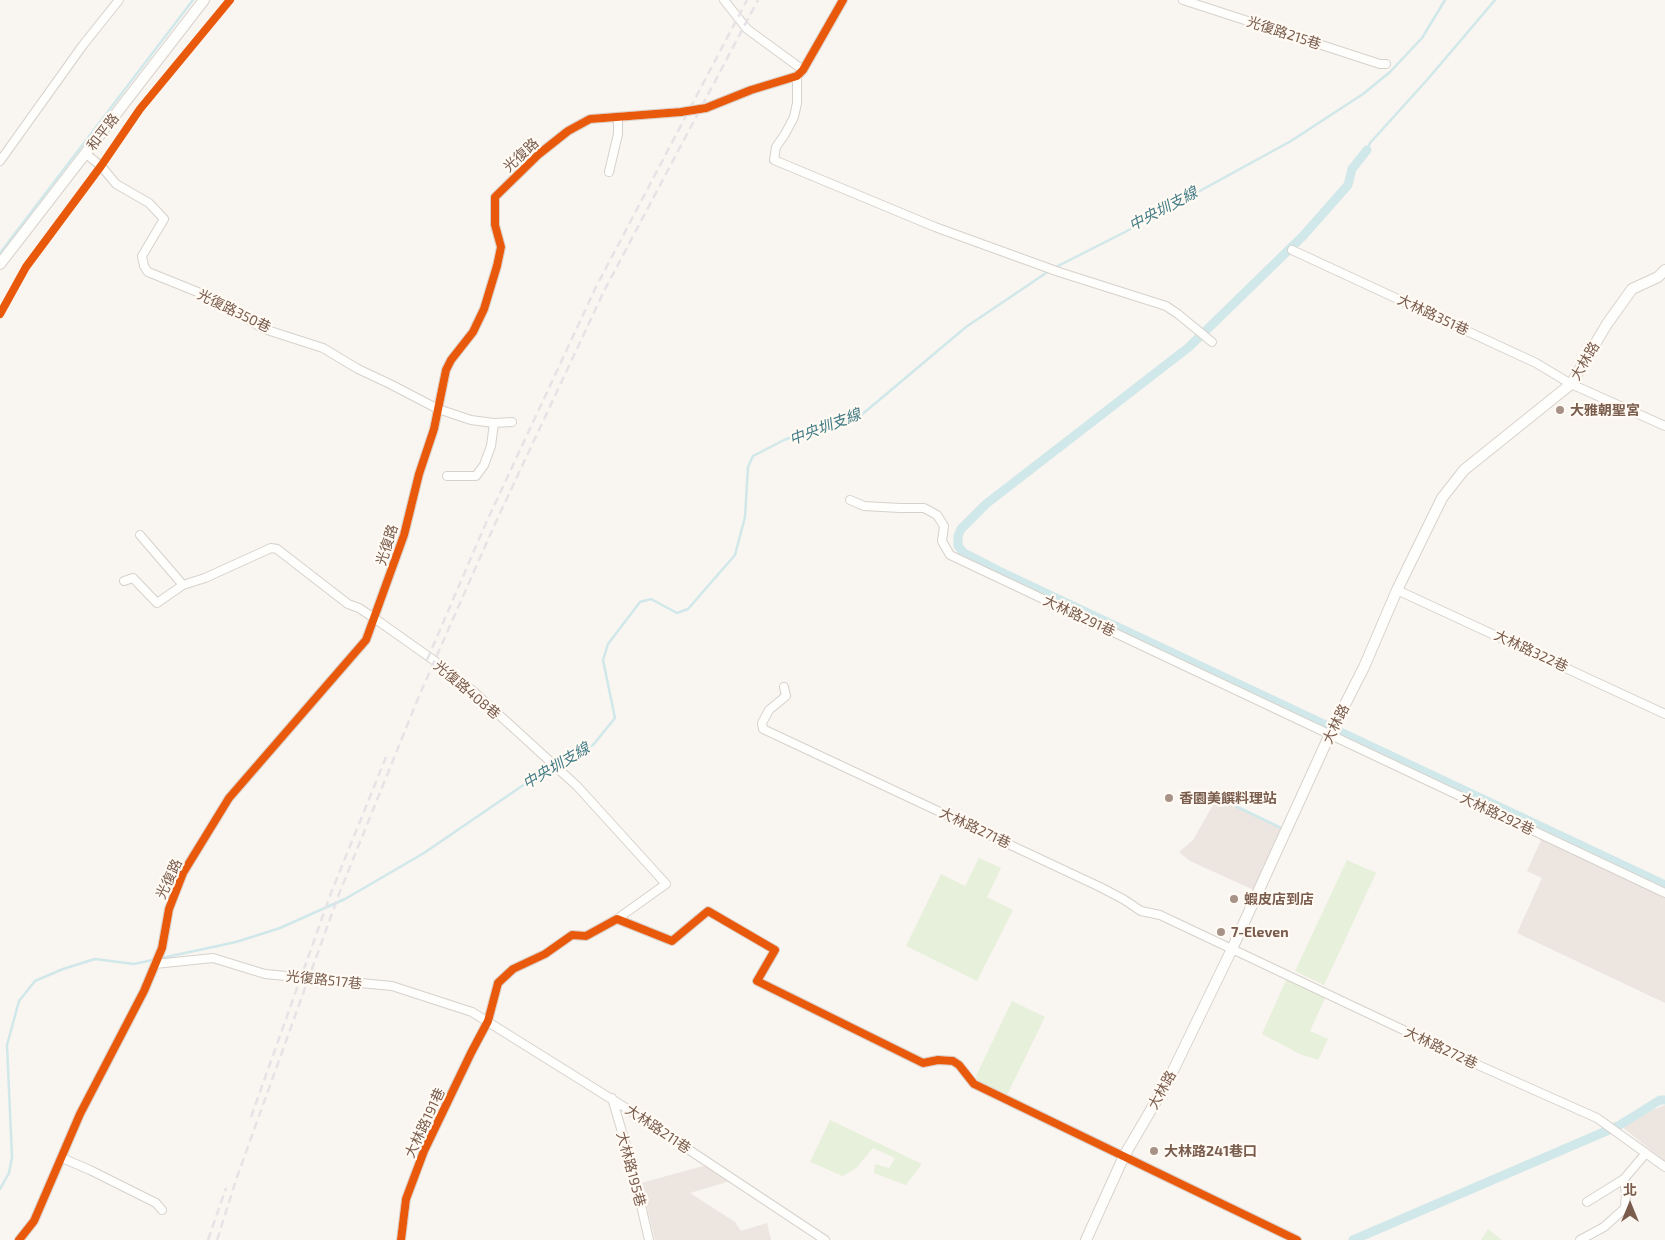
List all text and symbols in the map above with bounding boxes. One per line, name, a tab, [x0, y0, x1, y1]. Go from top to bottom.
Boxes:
street label: 光復路215巷	[1245, 13, 1323, 53]
street label: 和平路	[83, 110, 123, 154]
street label: 光復路	[500, 135, 542, 175]
water label: 中央圳支線	[1126, 183, 1200, 235]
street label: 光復路350巷	[194, 286, 274, 336]
street label: 大林路351巷	[1395, 291, 1471, 339]
street label: 大林路	[1567, 339, 1603, 383]
place label: 大雅朝聖宮	[1570, 402, 1640, 418]
marker: 大雅朝聖宮	[1554, 404, 1566, 416]
water label: 中央圳支線	[787, 405, 863, 449]
street label: 光復路	[373, 522, 401, 568]
street label: 大林路291巷	[1040, 592, 1118, 640]
street label: 大林路322巷	[1491, 627, 1571, 675]
street label: 光復路408巷	[430, 657, 504, 723]
street label: 大林路	[1319, 701, 1353, 747]
water label: 中央圳支線	[519, 739, 593, 793]
place label: 香園美饌料理站	[1179, 790, 1277, 806]
street label: 大林路292巷	[1457, 790, 1537, 838]
marker: 香園美饌料理站	[1163, 792, 1175, 804]
street label: 大林路271巷	[937, 804, 1013, 852]
street label: 光復路	[153, 856, 185, 902]
place label: 蝦皮店到店	[1244, 891, 1314, 907]
marker: 蝦皮店到店	[1228, 893, 1240, 905]
place label: 7-Eleven	[1231, 924, 1289, 940]
marker: 7-Eleven	[1215, 926, 1227, 938]
street label: 光復路517巷	[285, 968, 363, 992]
street label: 大林路272巷	[1402, 1024, 1480, 1072]
street label: 大林路	[1144, 1068, 1180, 1112]
street label: 大林路191巷	[402, 1085, 448, 1161]
street label: 大林路211巷	[622, 1101, 694, 1157]
street label: 大林路195巷	[613, 1130, 649, 1208]
place label: 大林路241巷口	[1164, 1143, 1257, 1159]
marker: 大林路241巷口	[1148, 1145, 1160, 1157]
north arrow	[1605, 1180, 1655, 1230]
text: 北	[1623, 1181, 1637, 1198]

